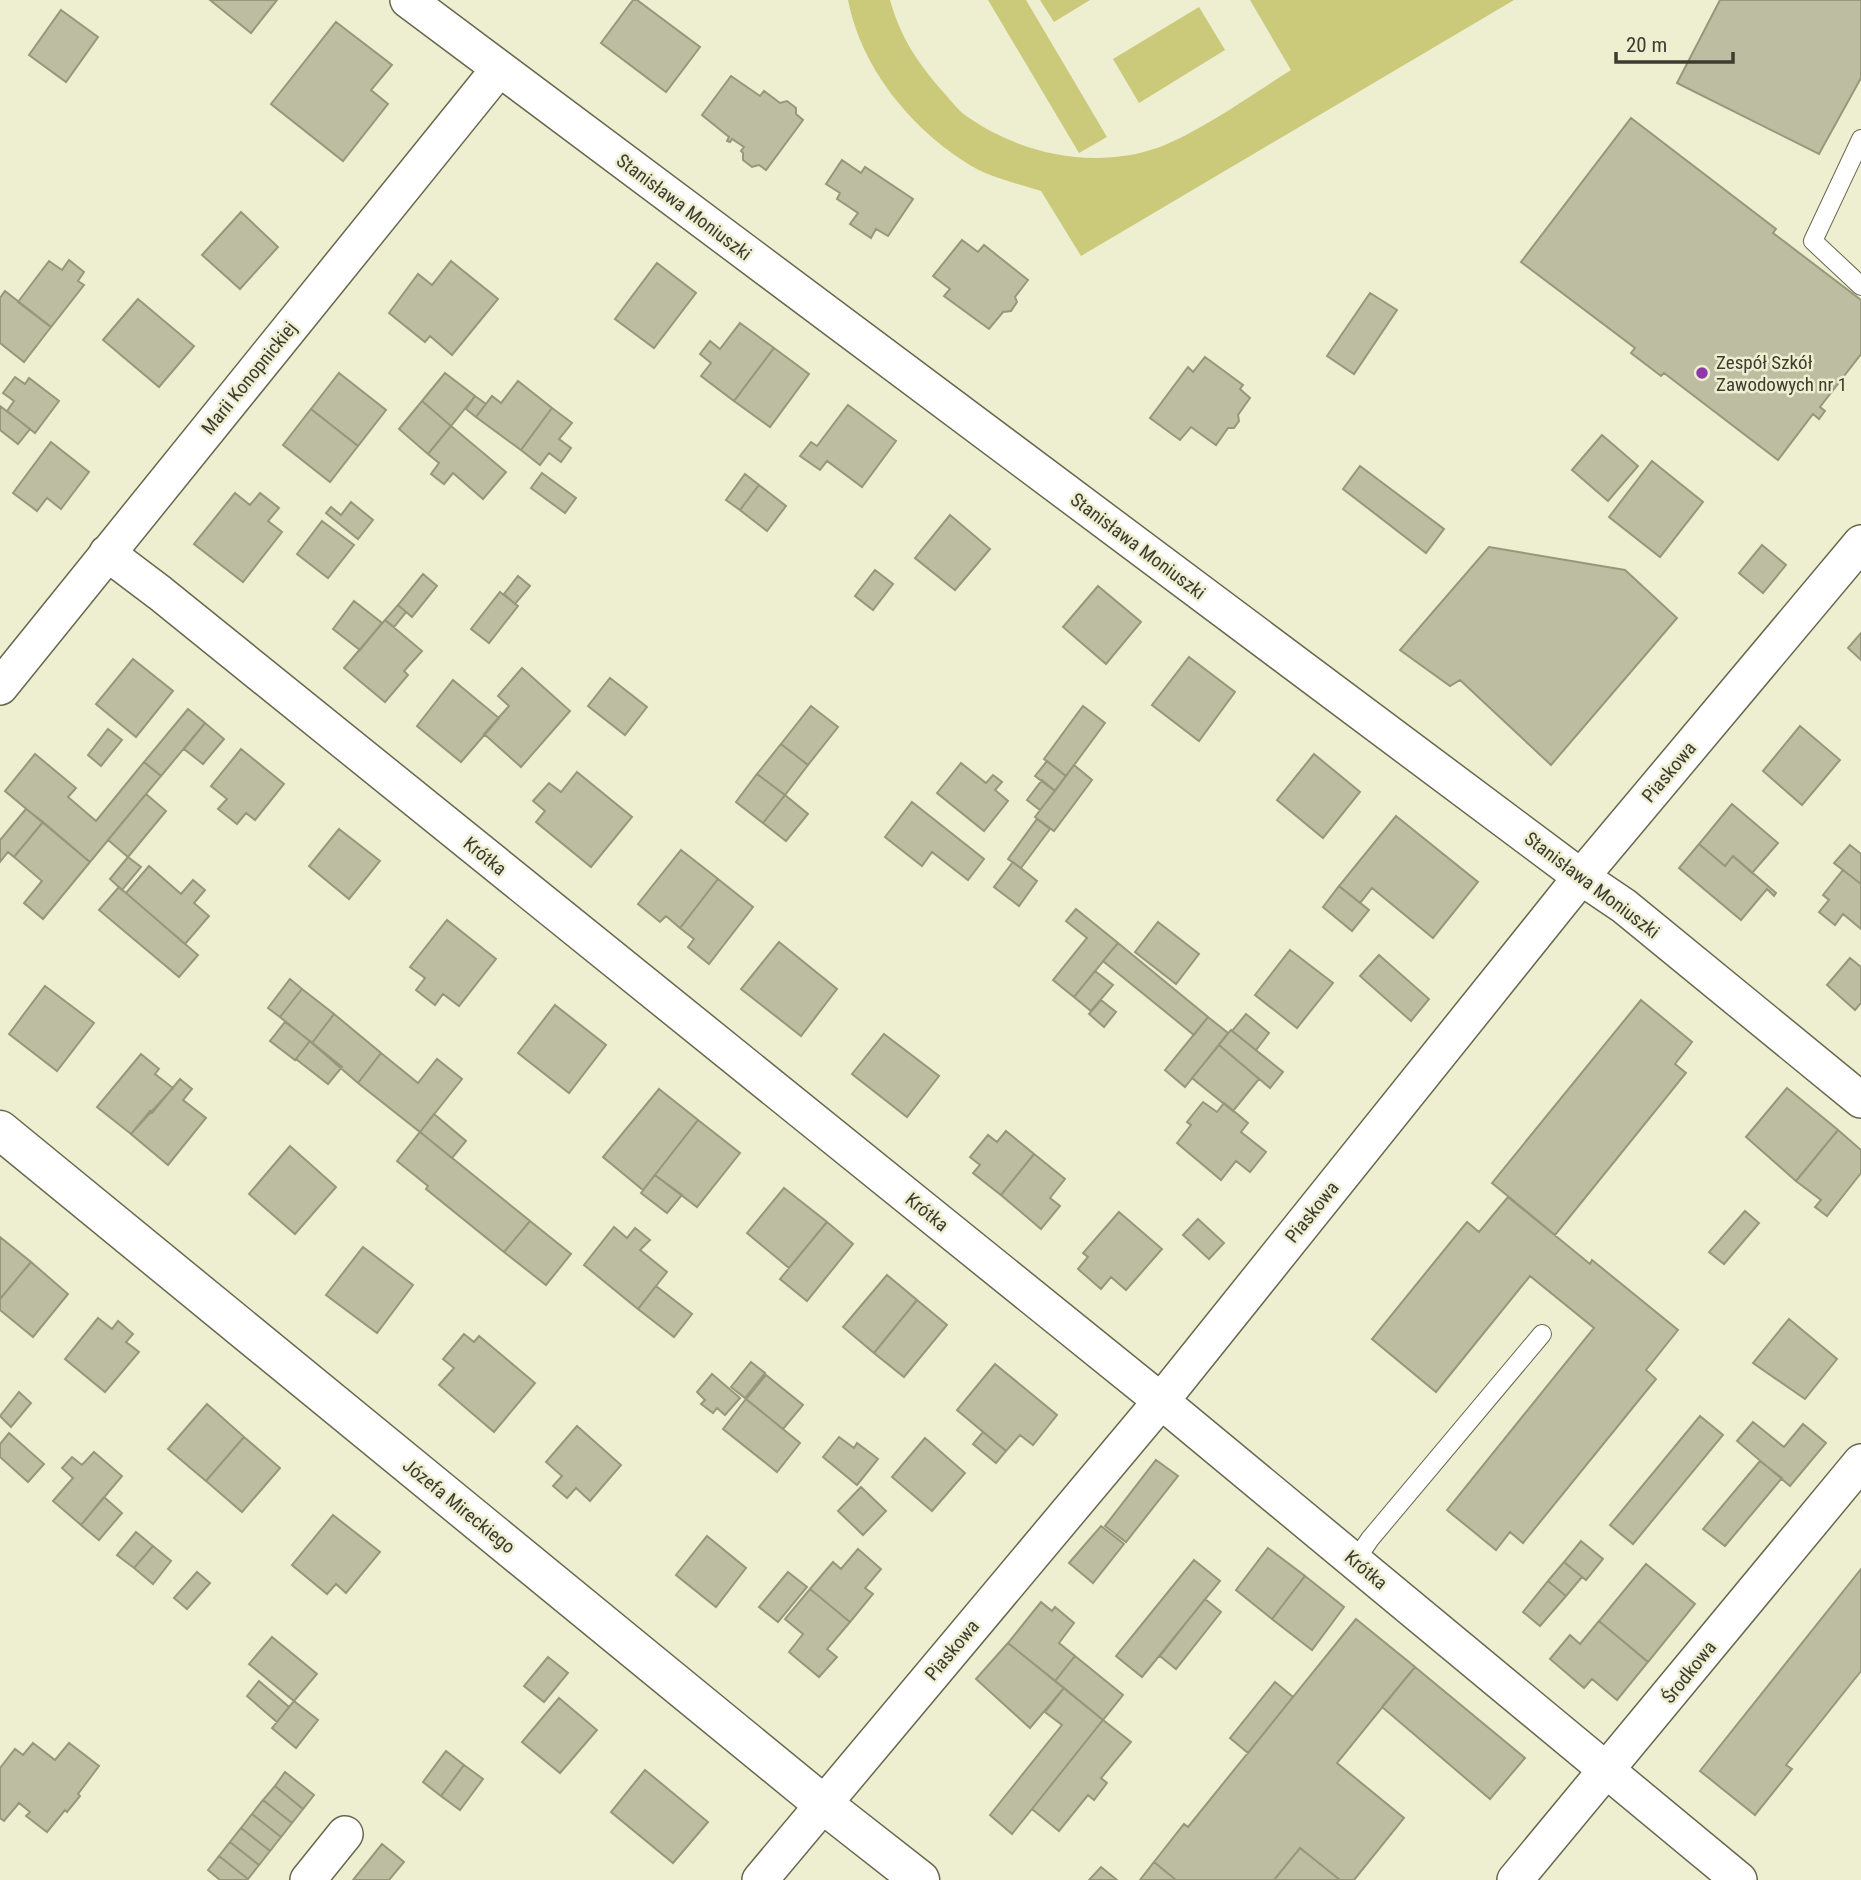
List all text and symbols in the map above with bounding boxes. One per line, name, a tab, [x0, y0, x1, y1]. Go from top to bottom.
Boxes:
scale bar	[1616, 21, 1733, 65]
text: 20 m	[1626, 33, 1667, 57]
street label: Stanisława Moniuszki	[612, 149, 756, 265]
street label: Marii Konopnickiej	[196, 317, 302, 439]
place label: Zespół Szkół Zawodowych nr 1	[1716, 351, 1847, 396]
marker: Zespół Szkół Zawodowych nr 1	[1694, 365, 1710, 381]
street label: Stanisława Moniuszki	[1066, 488, 1210, 604]
street label: Piaskowa	[1637, 737, 1701, 807]
street label: Stanisława Moniuszki	[1520, 827, 1664, 943]
street label: Krótka	[459, 832, 511, 880]
street label: Piaskowa	[1280, 1177, 1344, 1247]
street label: Krótka	[901, 1188, 953, 1236]
street label: Józefa Mireckiego	[398, 1454, 520, 1558]
street label: Krótka	[1340, 1546, 1392, 1594]
street label: Piaskowa	[920, 1615, 984, 1685]
street label: Środkowa	[1657, 1636, 1721, 1708]

